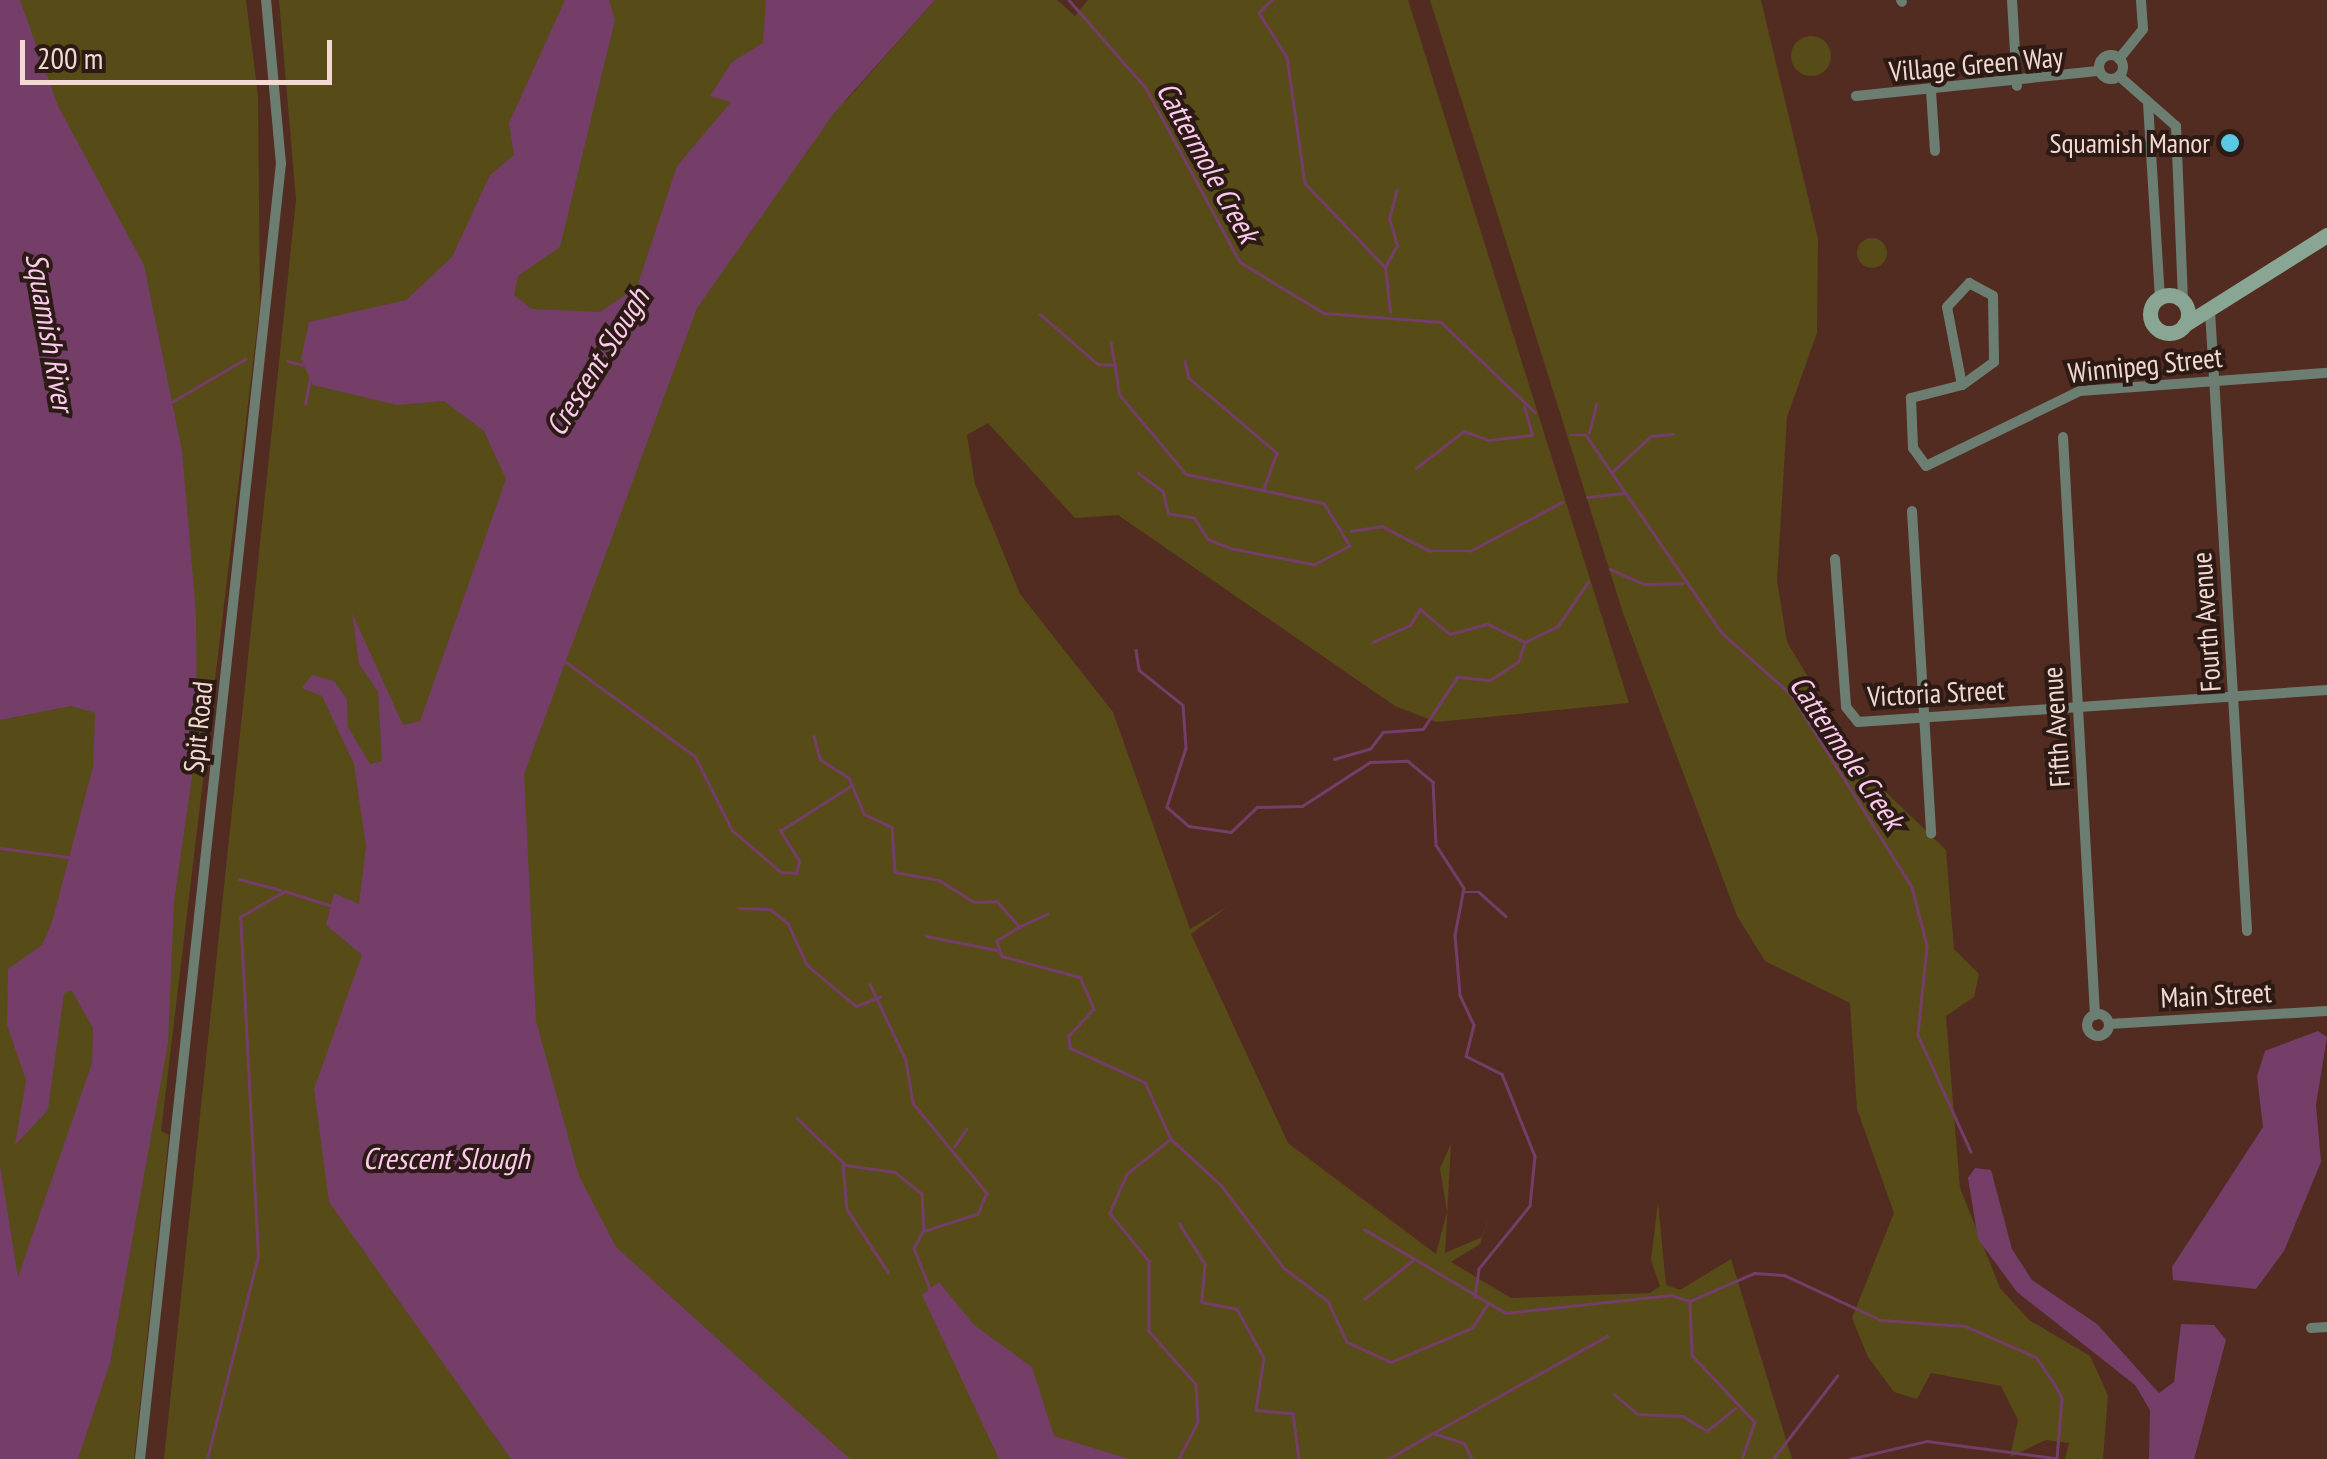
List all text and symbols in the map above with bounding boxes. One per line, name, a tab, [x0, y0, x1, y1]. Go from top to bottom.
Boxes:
scale bar	[25, 20, 338, 82]
text: 200 m	[37, 38, 103, 77]
street label: Village Green Way	[1887, 40, 2065, 88]
water label: Cattermole Creek	[1149, 75, 1267, 249]
place label: Squamish Manor	[2049, 126, 2210, 160]
marker: Squamish Manor	[2219, 132, 2241, 154]
water label: Squamish River	[18, 250, 82, 414]
water label: Crescent Slough	[538, 282, 656, 442]
street label: Winnipeg Street	[2066, 340, 2224, 390]
street label: Fourth Avenue	[2184, 551, 2228, 693]
street label: Fifth Avenue	[2035, 665, 2077, 789]
water label: Cattermole Creek	[1782, 668, 1912, 836]
street label: Victoria Street	[1867, 673, 2005, 713]
street label: Spit Road	[177, 680, 219, 774]
street label: Main Street	[2160, 975, 2272, 1015]
water label: Crescent Slough	[363, 1140, 529, 1176]

